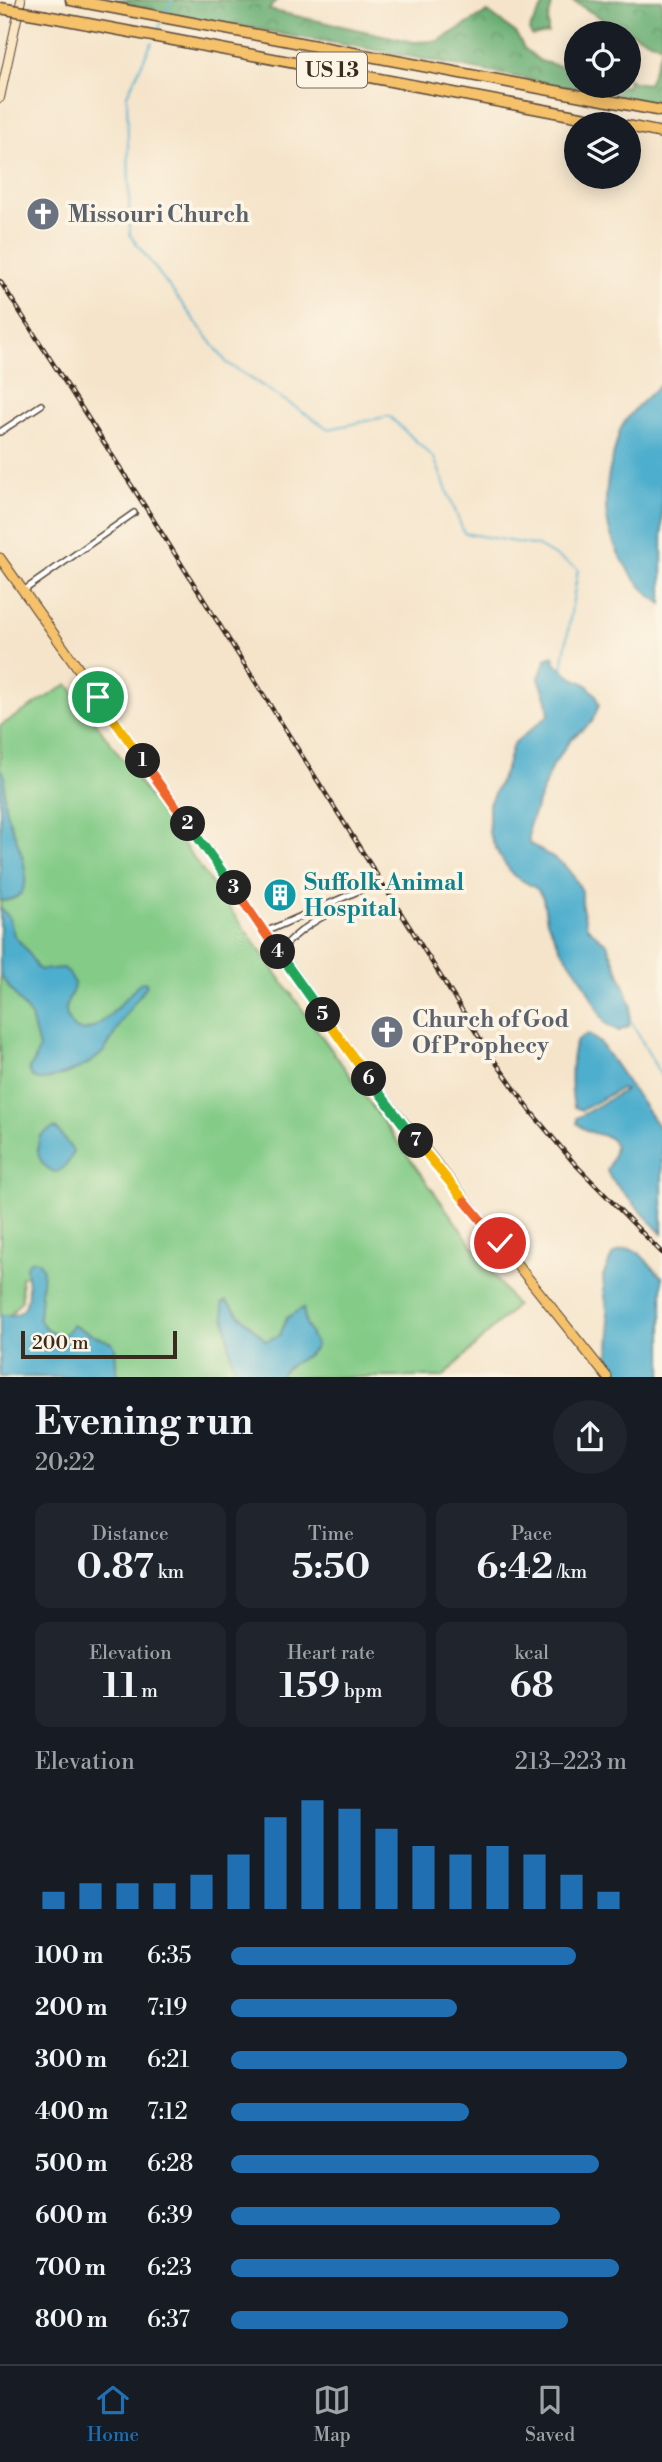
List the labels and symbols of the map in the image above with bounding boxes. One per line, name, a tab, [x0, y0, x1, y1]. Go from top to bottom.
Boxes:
road number: US 13	[297, 52, 367, 88]
church icon: Missouri Church	[24, 195, 62, 233]
place label: Missouri Church	[68, 201, 249, 229]
pin	[68, 667, 128, 727]
pin: 1	[125, 744, 160, 778]
pin: 2	[170, 806, 206, 842]
place label: Suffolk Animal Hospital	[304, 869, 464, 923]
pin: 3	[216, 870, 252, 906]
building icon: Suffolk Animal Hospital	[261, 876, 299, 914]
pin: 4	[260, 934, 296, 970]
pin: 5	[306, 998, 340, 1032]
place label: Church of God Of Prophecy	[412, 1006, 569, 1060]
church icon: Church of God Of Prophecy	[368, 1013, 406, 1051]
pin: 6	[352, 1062, 386, 1096]
pin: 7	[398, 1124, 434, 1158]
pin	[470, 1213, 530, 1273]
scale bar	[21, 1328, 177, 1360]

